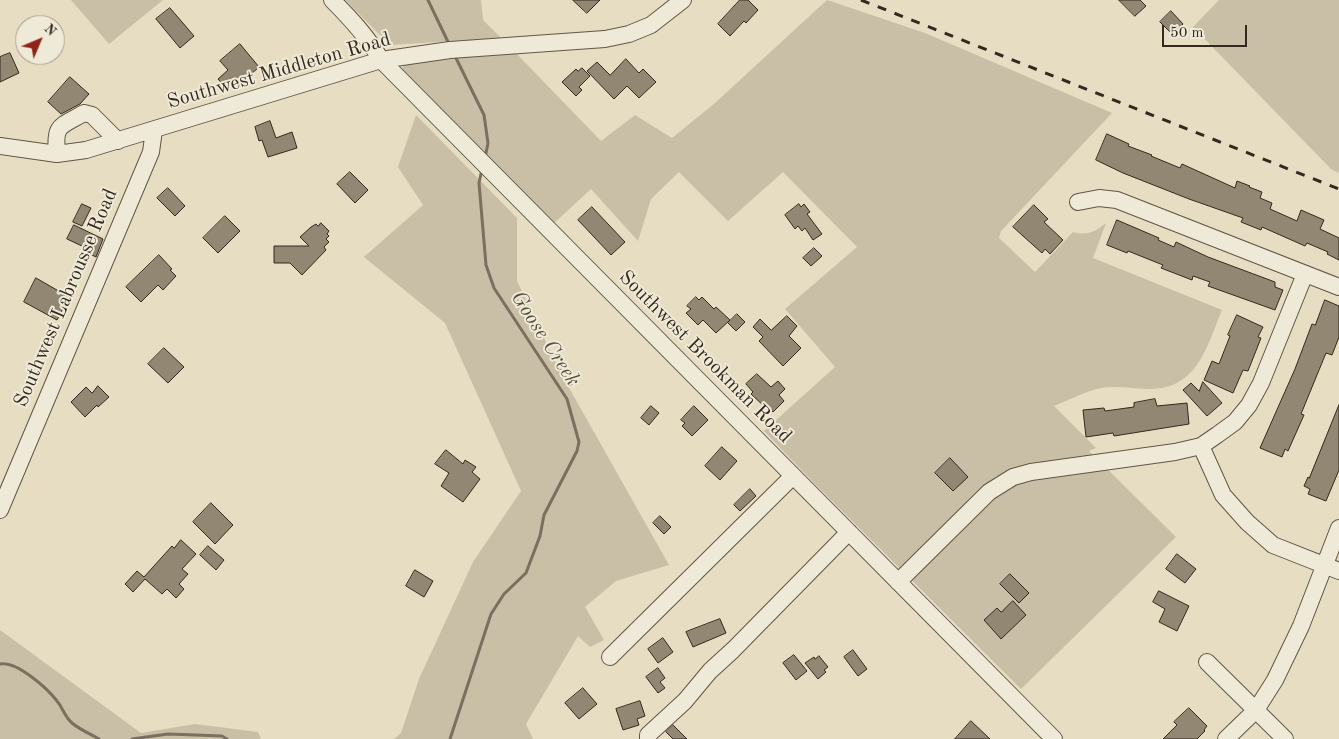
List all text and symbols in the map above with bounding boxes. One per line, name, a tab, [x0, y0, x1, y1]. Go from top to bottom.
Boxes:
north arrow	[15, 15, 65, 65]
scale bar	[1164, 15, 1249, 47]
text: N	[41, 21, 59, 39]
text: 50 m	[1170, 26, 1204, 41]
street label: Southwest Middleton Road	[164, 28, 394, 114]
street label: Southwest Labrousse Road	[9, 185, 123, 411]
street label: Southwest Brookman Road	[613, 265, 797, 449]
water label: Goose Creek	[505, 286, 585, 392]

